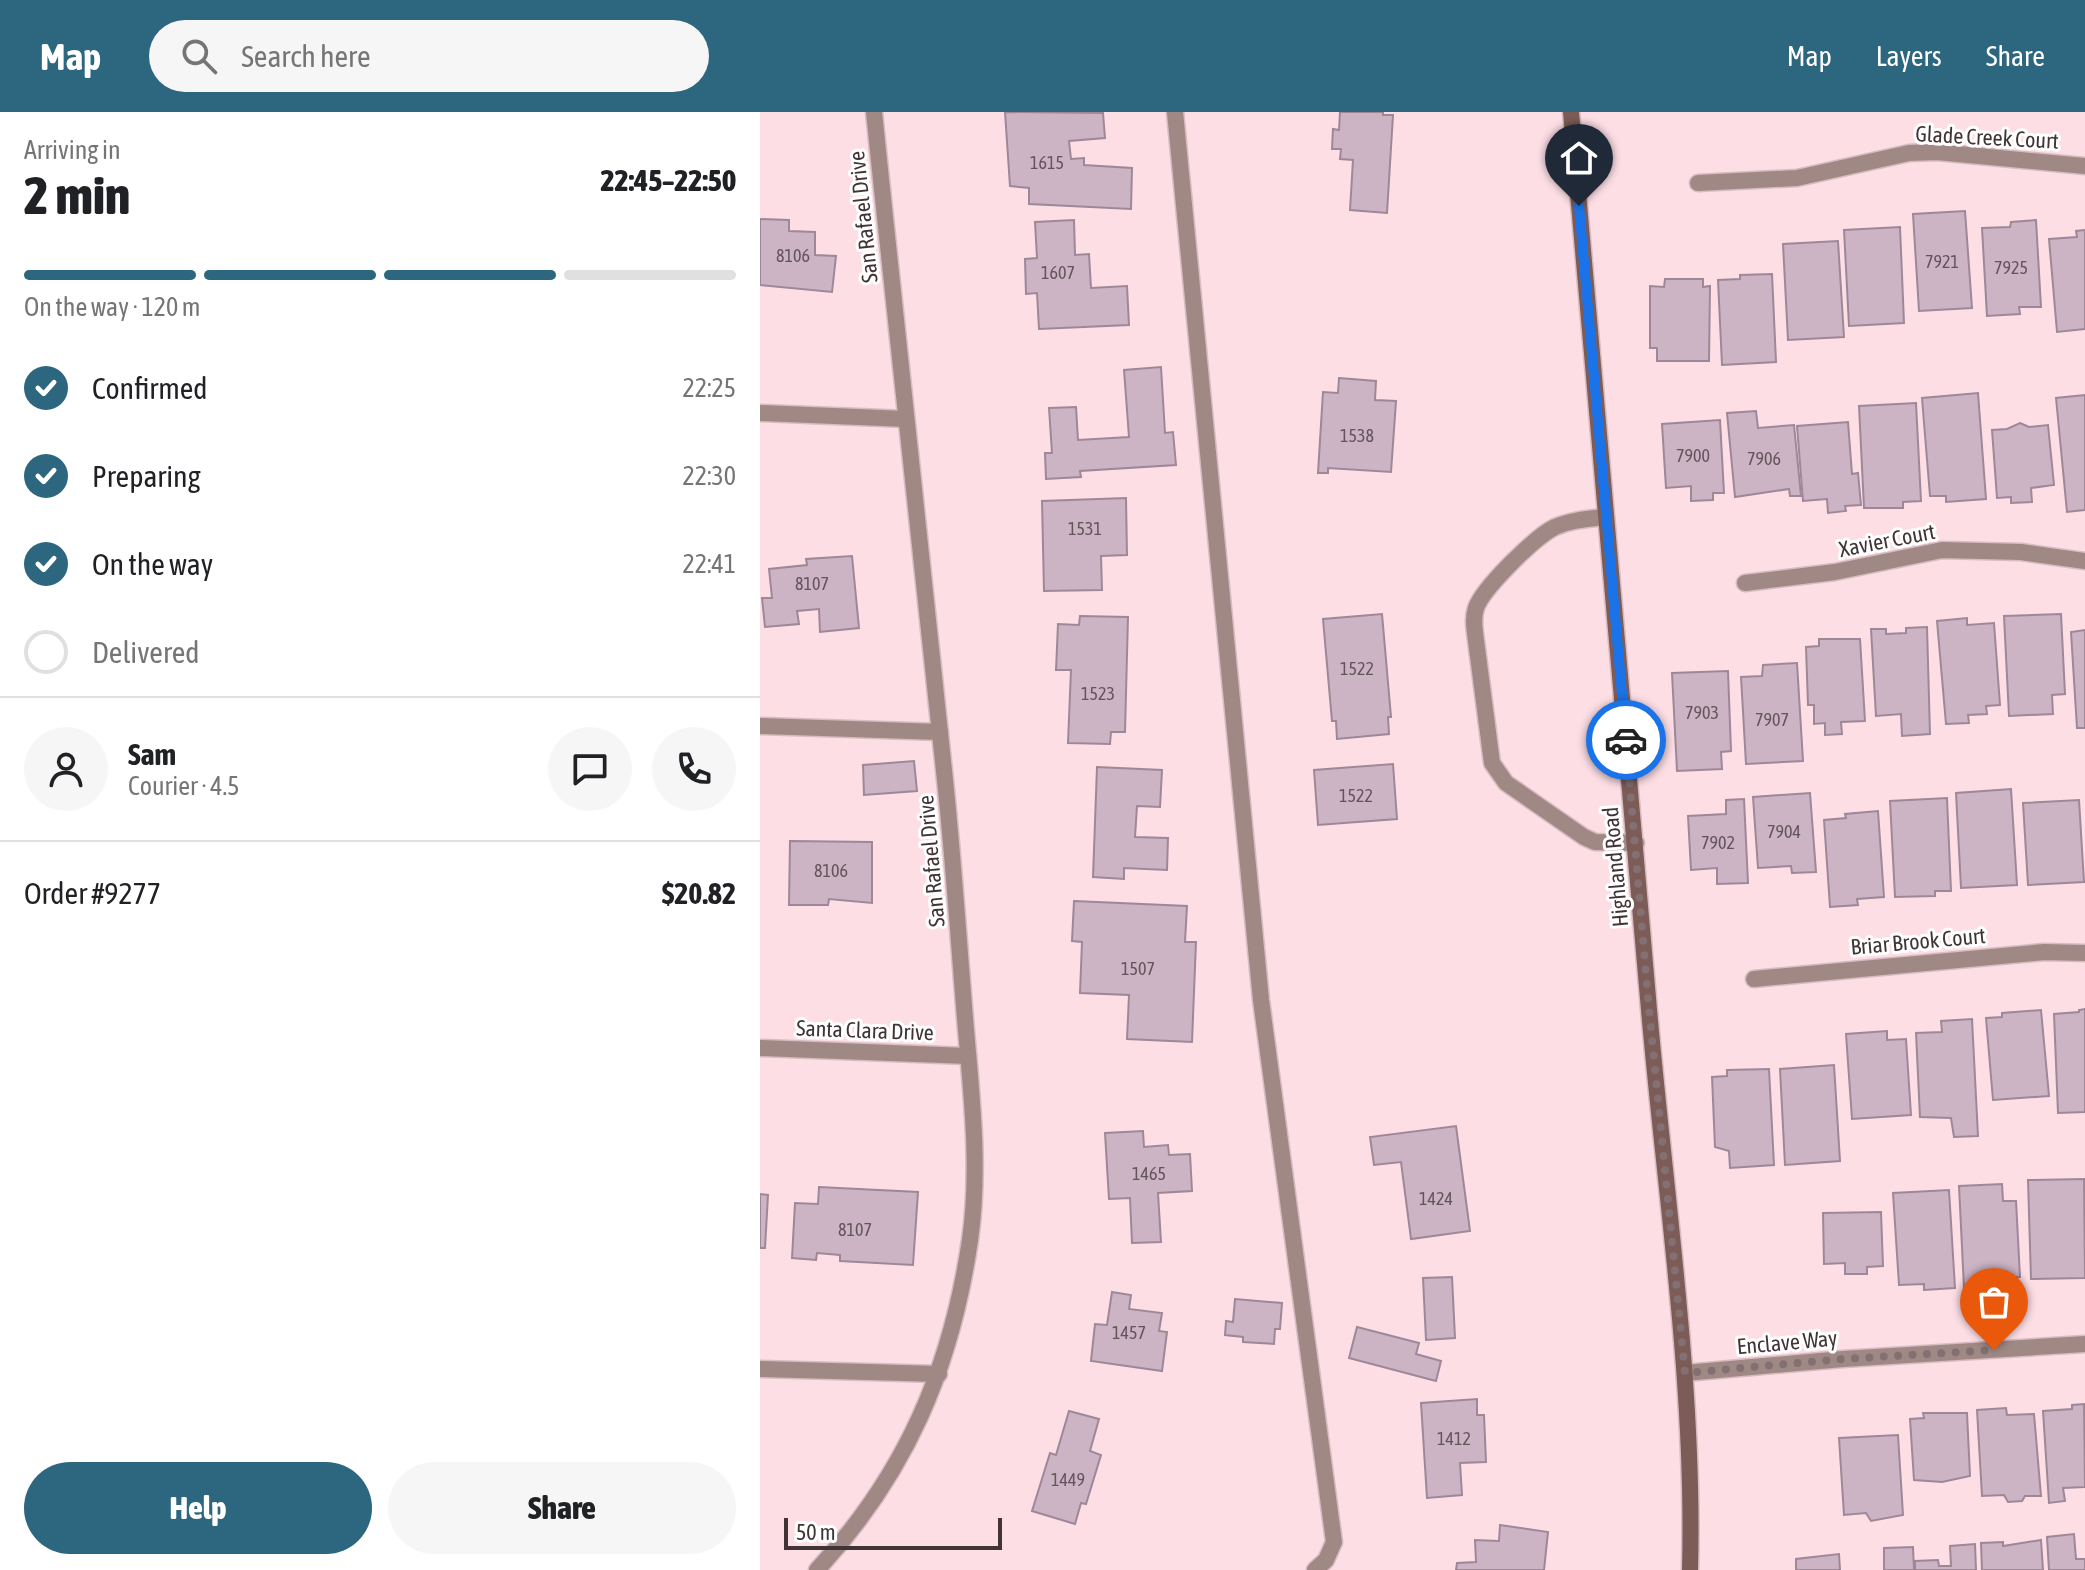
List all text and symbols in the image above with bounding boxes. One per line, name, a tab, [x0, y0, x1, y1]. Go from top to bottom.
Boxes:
search box	[149, 20, 709, 92]
icon: search	[177, 34, 221, 78]
text: Map	[40, 35, 101, 78]
text: Search here	[241, 39, 371, 73]
text: Map	[1787, 40, 1832, 72]
text: Layers	[1876, 40, 1942, 72]
text: Share	[1986, 40, 2045, 72]
street label: Glade Creek Court	[1915, 120, 2059, 154]
pin	[1545, 124, 1613, 206]
text: Arriving in	[24, 135, 121, 165]
icon: home	[1557, 136, 1601, 180]
street label: San Rafael Drive	[843, 150, 883, 284]
house number: 1615	[1030, 152, 1064, 173]
text: 22:45–22:50	[601, 163, 736, 197]
text: 2 min	[24, 165, 130, 225]
house number: 8106	[776, 245, 810, 266]
house number: 7921	[1925, 251, 1959, 272]
house number: 7925	[1994, 257, 2028, 278]
house number: 1607	[1041, 262, 1075, 283]
text: On the way · 120 m	[24, 292, 201, 322]
icon: check	[24, 366, 68, 410]
text: Confirmed	[92, 371, 207, 405]
text: 22:25	[682, 373, 736, 403]
house number: 1538	[1340, 425, 1374, 446]
house number: 7900	[1676, 445, 1710, 466]
house number: 7906	[1747, 448, 1781, 469]
icon: check	[24, 454, 68, 498]
text: Preparing	[92, 459, 201, 493]
text: 22:30	[682, 461, 736, 491]
house number: 1531	[1068, 518, 1102, 539]
street label: Xavier Court	[1837, 518, 1937, 562]
icon: check	[24, 542, 68, 586]
text: On the way	[92, 547, 213, 581]
text: 22:41	[682, 549, 736, 579]
house number: 8107	[795, 573, 829, 594]
text: Delivered	[92, 635, 200, 669]
house number: 1522	[1340, 658, 1374, 679]
house number: 1523	[1081, 683, 1115, 704]
courier	[1586, 700, 1666, 780]
house number: 7903	[1685, 702, 1719, 723]
house number: 7907	[1755, 709, 1789, 730]
icon: car	[1604, 718, 1648, 762]
button: person	[24, 727, 108, 811]
button: chat	[548, 727, 632, 811]
button: phone	[652, 727, 736, 811]
text: Sam	[128, 737, 176, 771]
text: Courier · 4.5	[128, 771, 239, 801]
house number: 1522	[1339, 785, 1373, 806]
street label: San Rafael Drive	[912, 794, 950, 928]
street label: Highland Road	[1597, 806, 1633, 928]
house number: 7904	[1767, 821, 1801, 842]
house number: 7902	[1701, 832, 1735, 853]
house number: 8106	[814, 860, 848, 881]
text: Order #9277	[24, 876, 161, 910]
text: $20.82	[662, 876, 736, 910]
street label: Briar Brook Court	[1849, 922, 1987, 960]
house number: 1507	[1121, 958, 1155, 979]
street label: Santa Clara Drive	[796, 1015, 934, 1045]
house number: 1465	[1132, 1163, 1166, 1184]
house number: 1424	[1419, 1188, 1453, 1209]
house number: 8107	[838, 1219, 872, 1240]
pin	[1960, 1268, 2028, 1350]
icon: bag	[1972, 1280, 2016, 1324]
house number: 1457	[1112, 1322, 1146, 1343]
street label: Enclave Way	[1736, 1325, 1838, 1359]
house number: 1412	[1437, 1428, 1471, 1449]
button: Help	[24, 1462, 372, 1554]
button: Share	[388, 1462, 736, 1554]
house number: 1449	[1051, 1469, 1085, 1490]
scale bar	[784, 1514, 1002, 1550]
text: 50 m	[796, 1519, 836, 1545]

